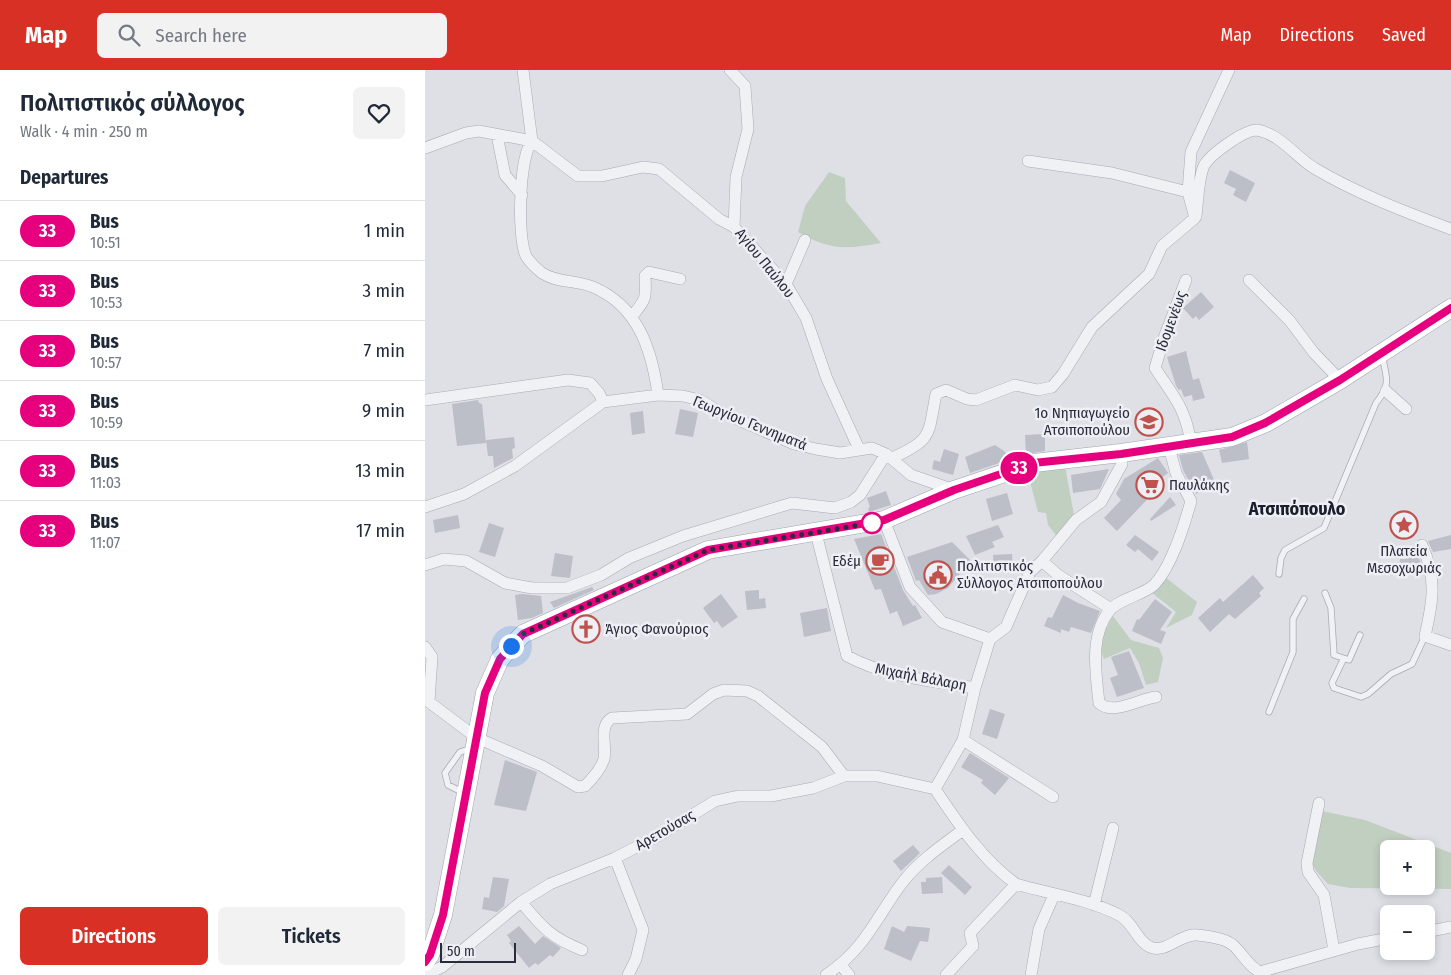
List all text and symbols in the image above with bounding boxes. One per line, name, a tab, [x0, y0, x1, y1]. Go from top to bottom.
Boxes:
search box	[97, 13, 447, 58]
text: Map	[25, 21, 67, 49]
icon: search	[115, 21, 143, 49]
text: Search here	[155, 24, 247, 47]
text: Map	[1220, 24, 1252, 46]
text: Directions	[1280, 24, 1354, 46]
text: Saved	[1382, 24, 1426, 46]
button: heart	[353, 87, 405, 139]
text: Πολιτιστικός σύλλογος	[20, 89, 245, 117]
text: Walk · 4 min · 250 m	[20, 122, 148, 141]
text: Departures	[20, 166, 108, 189]
text: Bus	[90, 210, 119, 233]
text: 1 min	[364, 219, 405, 242]
text: 33	[39, 220, 56, 242]
street label: Αγίου Παύλου	[732, 225, 798, 301]
text: 10:51	[90, 233, 121, 252]
text: Bus	[90, 270, 119, 293]
text: 3 min	[363, 279, 405, 302]
text: 33	[39, 280, 56, 302]
street label: Ιδομενέως	[1152, 288, 1190, 354]
text: 10:53	[90, 293, 122, 312]
text: Bus	[90, 330, 119, 353]
text: 7 min	[363, 339, 405, 362]
text: 33	[39, 340, 56, 362]
text: 10:57	[90, 353, 122, 372]
text: Bus	[90, 390, 119, 413]
street label: Γεωργίου Γεννηματά	[690, 392, 810, 454]
text: 9 min	[362, 399, 405, 422]
text: 33	[39, 400, 56, 422]
place label: 1ο Νηπιαγωγείο Ατσιποπούλου	[1035, 404, 1130, 439]
school or university icon: 1ο Νηπιαγωγείο Ατσιποπούλου	[1134, 407, 1164, 437]
text: 10:59	[90, 413, 123, 432]
text: Bus	[90, 450, 119, 473]
line badge: 33	[997, 452, 1041, 484]
text: 33	[1010, 457, 1028, 479]
text: 13 min	[355, 459, 405, 482]
text: 33	[39, 460, 56, 482]
supermarket icon: Παυλάκης	[1135, 470, 1165, 500]
text: 11:03	[90, 473, 121, 492]
place label: Παυλάκης	[1169, 476, 1230, 494]
district label: Ατσιπόπουλο	[1248, 498, 1346, 520]
text: Bus	[90, 510, 119, 533]
place icon: Πλατεία Μεσοχωριάς	[1389, 510, 1419, 540]
unlabelled marker	[861, 512, 883, 534]
text: 17 min	[356, 519, 405, 542]
text: 33	[39, 520, 56, 542]
text: 11:07	[90, 533, 120, 552]
place label: Πλατεία Μεσοχωριάς	[1367, 542, 1442, 577]
cafe icon: Εδέμ	[865, 546, 895, 576]
place label: Εδέμ	[832, 552, 861, 570]
place label: Πολιτιστικός Σύλλογος Ατσιποπούλου	[957, 557, 1103, 592]
public building icon: Πολιτιστικός Σύλλογος Ατσιποπούλου	[923, 560, 953, 590]
church icon: Άγιος Φανούριος	[571, 614, 601, 644]
place label: Άγιος Φανούριος	[605, 620, 709, 638]
your location	[499, 634, 524, 659]
street label: Μιχαήλ Βάλαρη	[874, 659, 968, 695]
street label: Αρετούσας	[632, 805, 699, 854]
map controls	[1380, 840, 1435, 960]
button: +	[1380, 840, 1435, 895]
button: −	[1380, 905, 1435, 960]
button: Directions	[20, 907, 208, 965]
button: Tickets	[218, 907, 405, 965]
scale bar	[440, 940, 516, 963]
text: 50 m	[447, 943, 475, 960]

